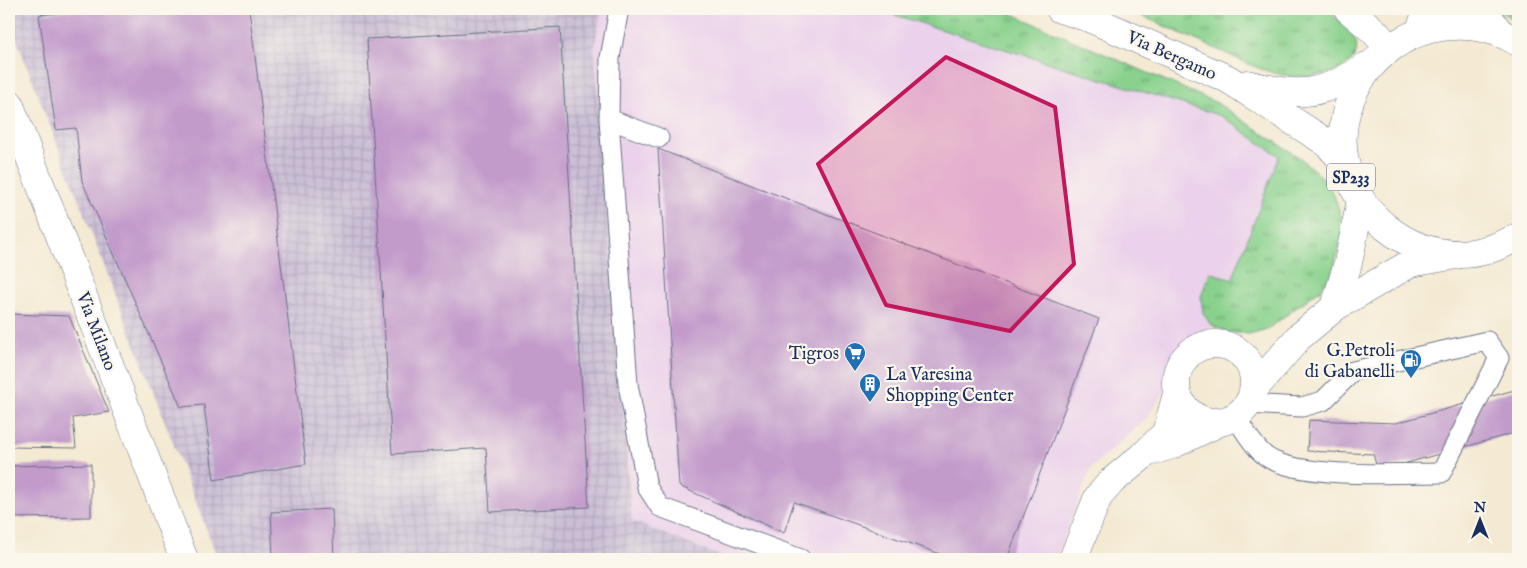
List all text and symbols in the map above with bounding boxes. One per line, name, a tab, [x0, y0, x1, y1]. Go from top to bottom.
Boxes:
street label: Via Bergamo	[1122, 26, 1220, 87]
road number: SP233	[1327, 163, 1375, 190]
street label: Via Milano	[70, 288, 121, 374]
place label: G.Petroli di Gabanelli	[1305, 340, 1395, 384]
supermarket icon: Tigros	[843, 341, 867, 372]
place label: Tigros	[789, 343, 839, 366]
fuel station icon: G.Petroli di Gabanelli	[1399, 348, 1423, 379]
place label: La Varesina Shopping Center	[886, 364, 1014, 408]
building icon: La Varesina Shopping Center	[858, 372, 882, 403]
north arrow	[1454, 496, 1504, 546]
text: N	[1473, 499, 1486, 517]

